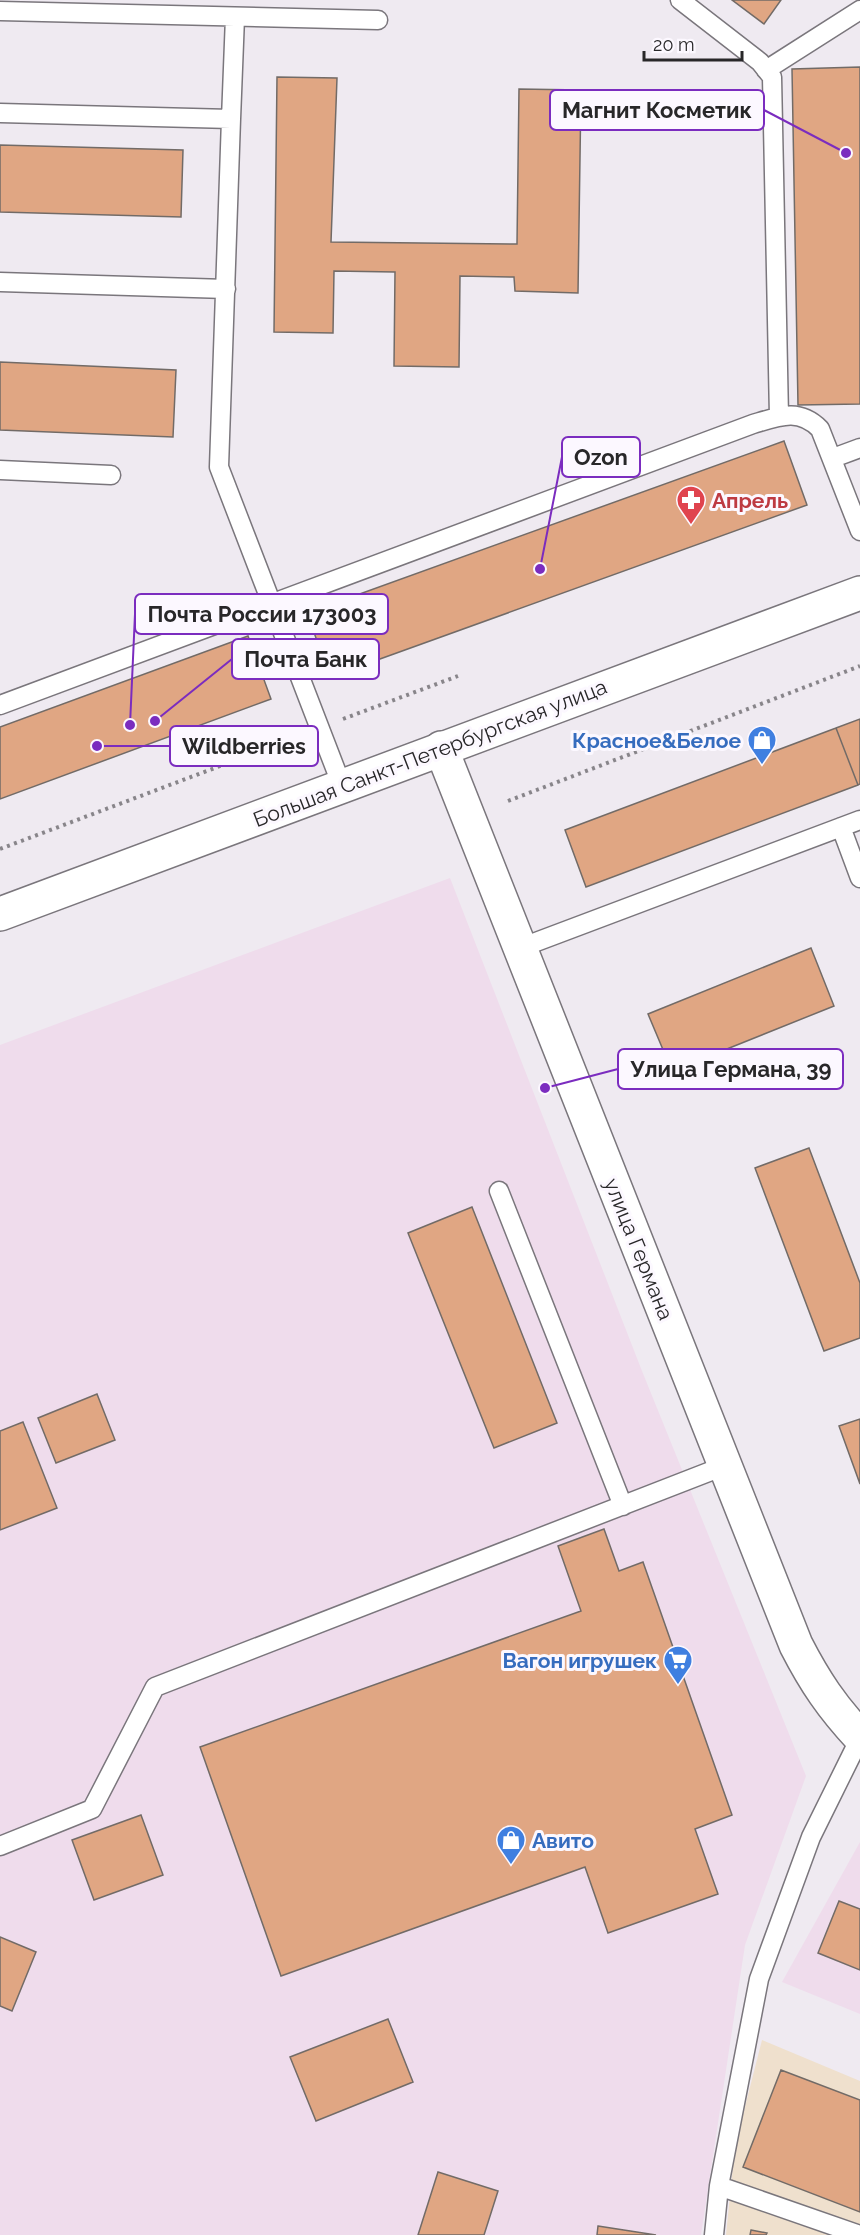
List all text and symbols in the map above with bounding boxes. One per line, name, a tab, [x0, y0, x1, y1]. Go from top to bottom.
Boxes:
scale bar	[644, 24, 742, 62]
text: 20 m	[653, 34, 695, 55]
callout: Магнит Косметик	[550, 90, 764, 130]
text: Магнит Косметик	[562, 97, 753, 123]
callout: Ozon	[562, 437, 640, 477]
text: Ozon	[574, 444, 628, 470]
pharmacy icon: Апрель	[675, 484, 707, 526]
place label: Апрель	[712, 488, 788, 513]
callout: Почта России 173003	[135, 594, 388, 634]
text: Почта России 173003	[148, 601, 376, 627]
callout: Почта Банк	[232, 639, 379, 679]
text: Почта Банк	[244, 646, 368, 672]
street label: Большая Санкт-Петербургская улица	[250, 674, 610, 832]
shop icon: Красное&Белое	[746, 724, 778, 766]
callout: Wildberries	[170, 726, 318, 766]
place label: Красное&Белое	[572, 728, 741, 753]
text: Wildberries	[182, 733, 306, 759]
callout: Улица Германа, 39	[618, 1049, 843, 1089]
text: Улица Германа, 39	[629, 1056, 832, 1082]
street label: улица Германа	[599, 1174, 679, 1324]
supermarket icon: Вагон игрушек	[662, 1644, 694, 1686]
place label: Вагон игрушек	[503, 1648, 657, 1673]
shop icon: Авито	[495, 1824, 527, 1866]
place label: Авито	[532, 1828, 594, 1853]

